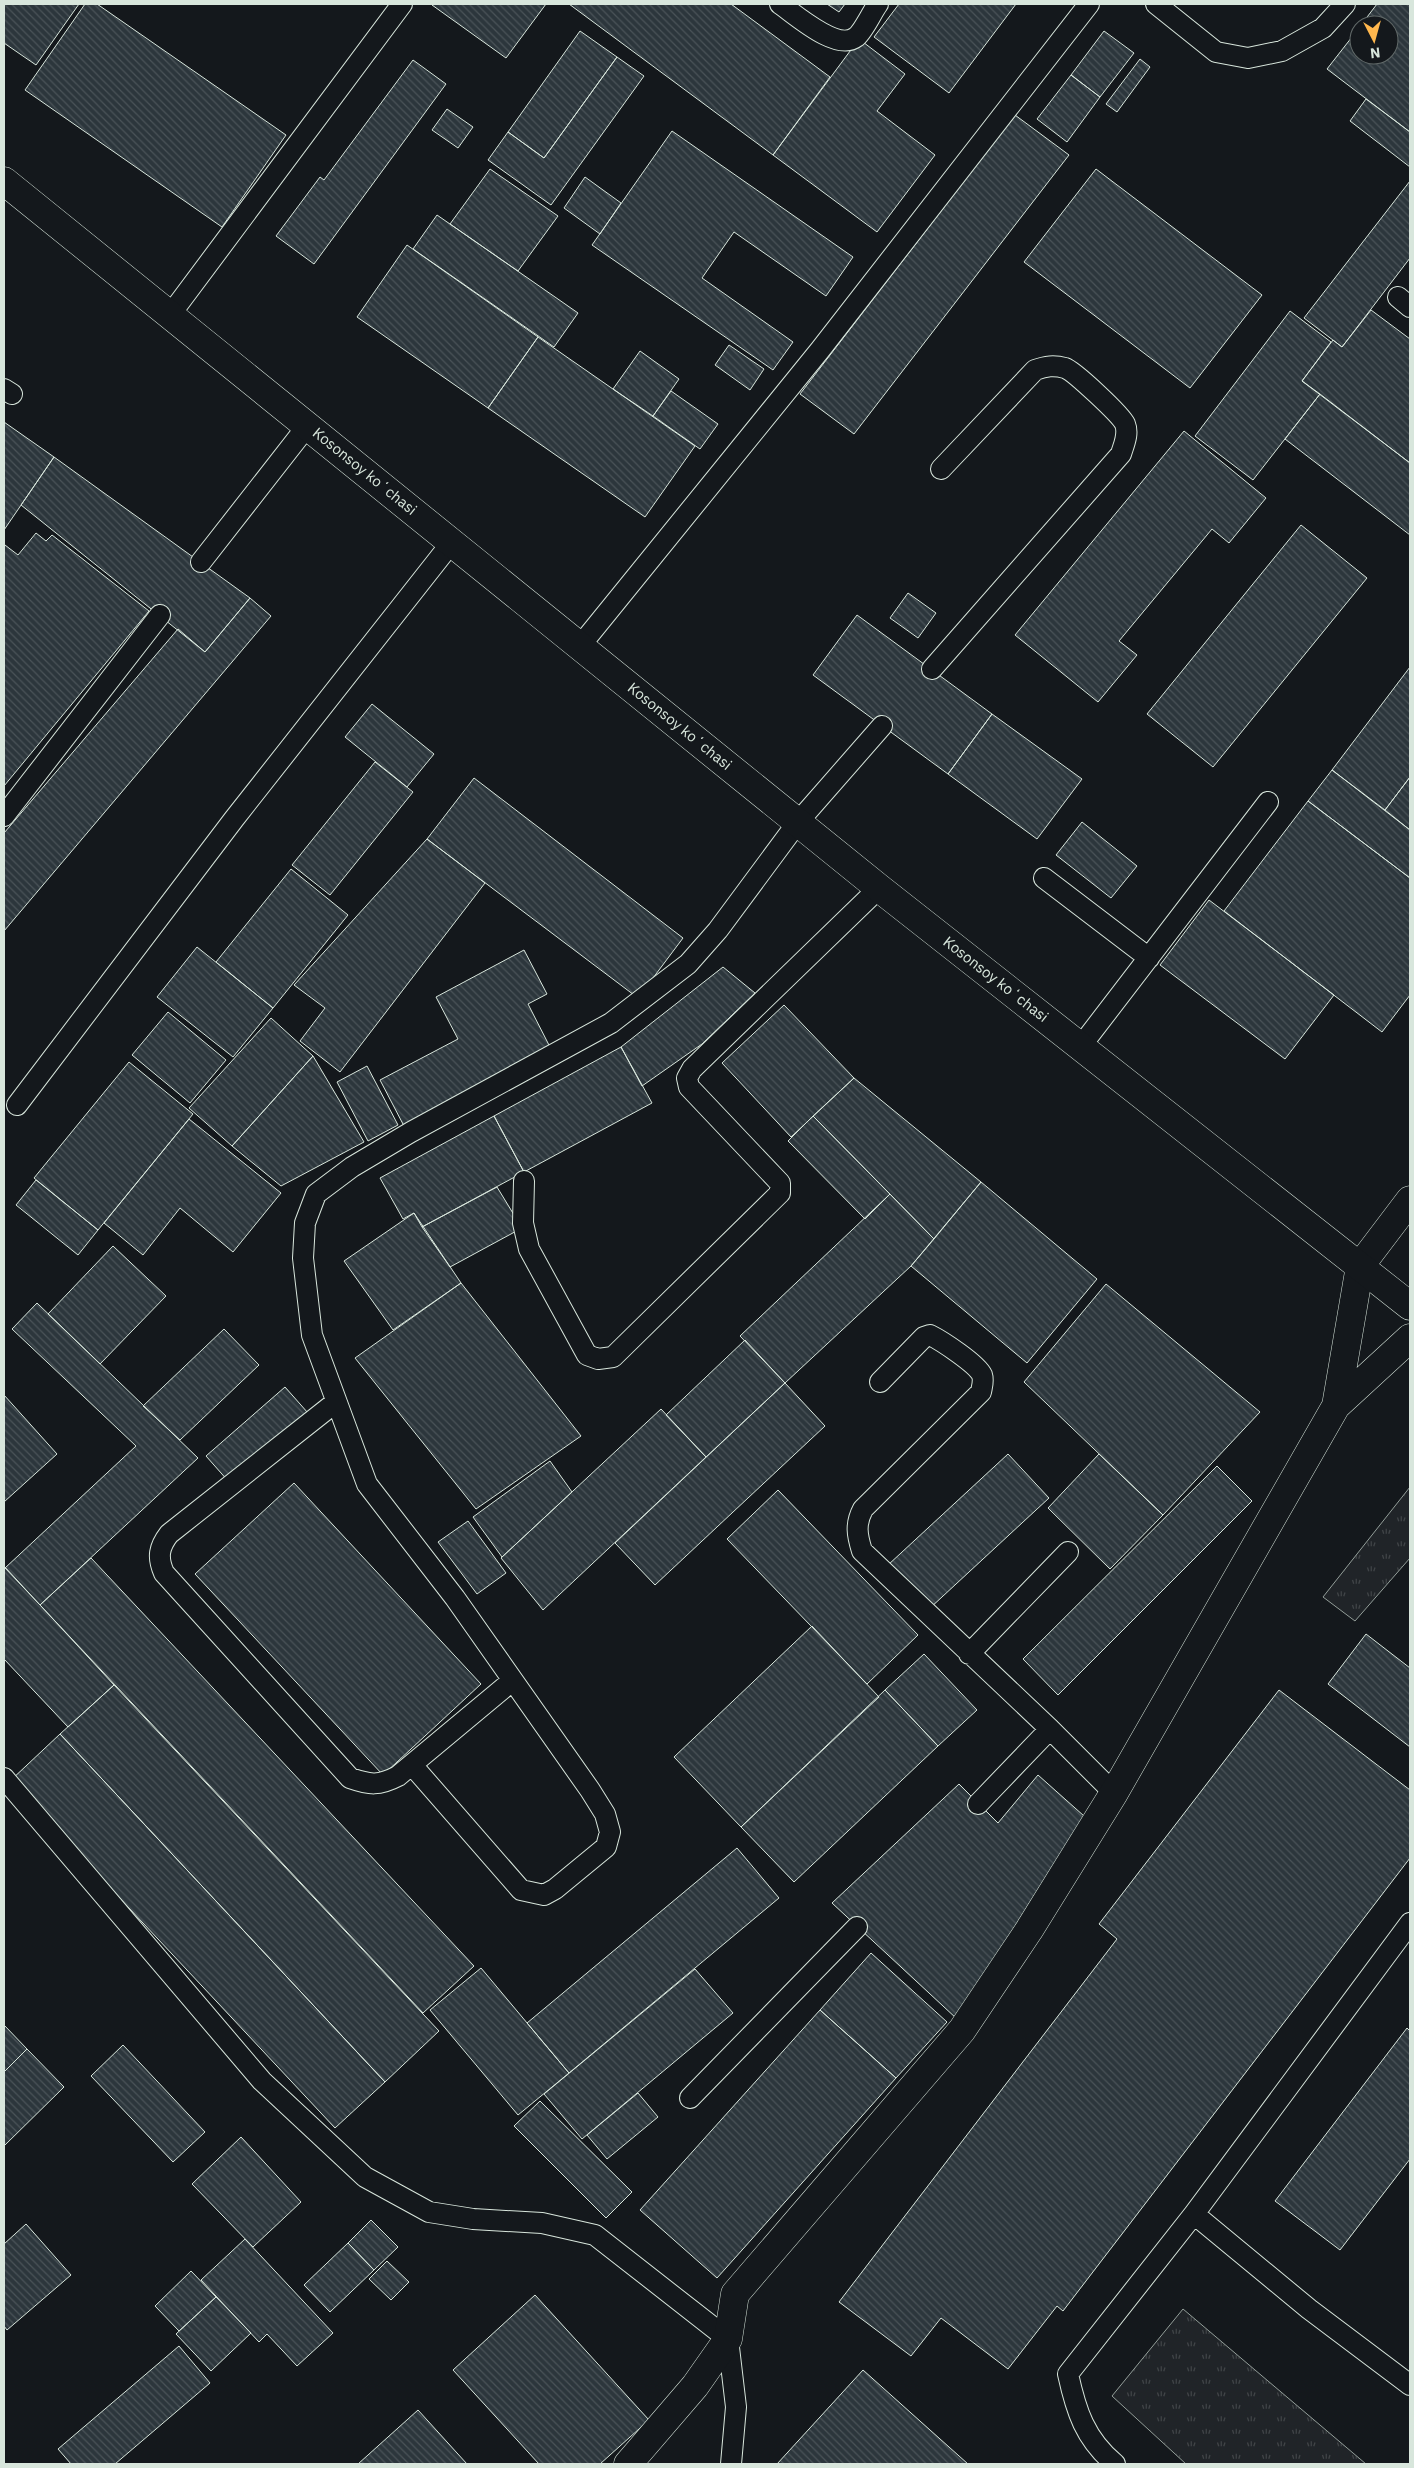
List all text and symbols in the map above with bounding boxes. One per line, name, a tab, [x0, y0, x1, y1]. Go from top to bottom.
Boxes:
north arrow	[1349, 15, 1399, 65]
text: N	[1369, 43, 1381, 62]
street label: Kosonsoy koʻchasi	[309, 423, 421, 519]
street label: Kosonsoy koʻchasi	[624, 678, 736, 774]
street label: Kosonsoy koʻchasi	[939, 932, 1053, 1026]

